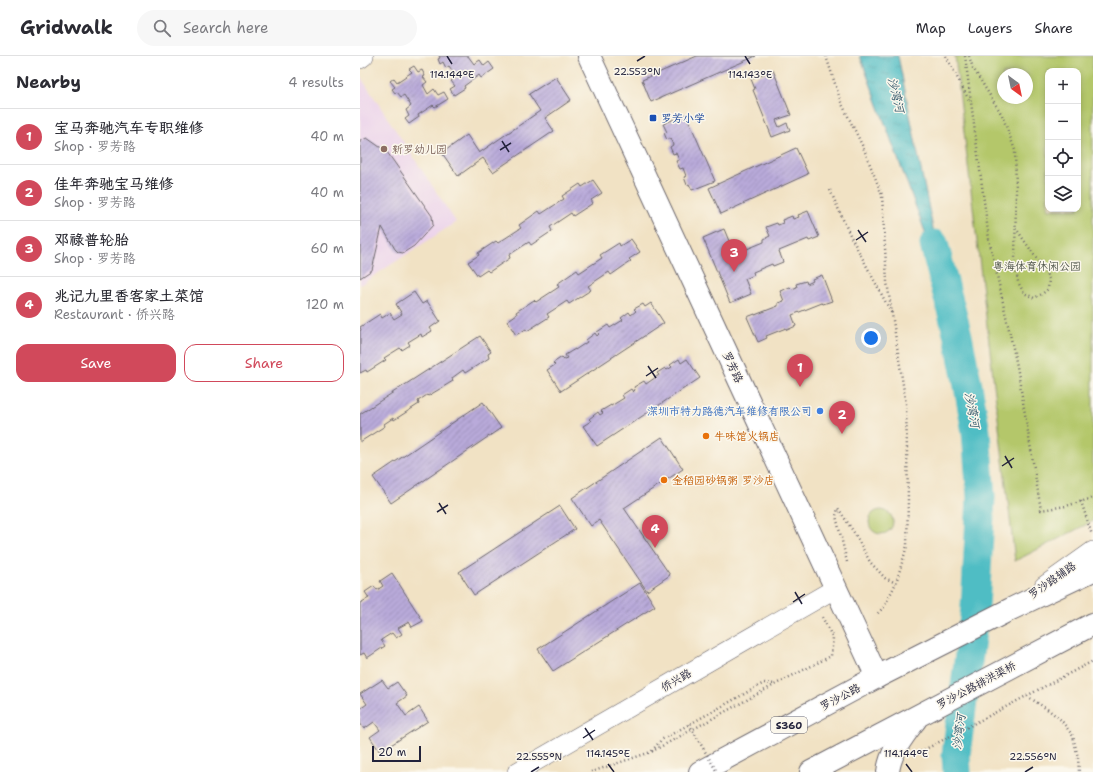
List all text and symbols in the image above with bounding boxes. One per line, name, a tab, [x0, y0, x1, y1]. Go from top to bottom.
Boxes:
search box	[137, 10, 417, 46]
text: Gridwalk	[20, 15, 113, 40]
icon: search	[151, 17, 173, 39]
text: Search here	[183, 18, 269, 38]
text: Map	[916, 19, 946, 37]
text: Layers	[968, 19, 1012, 37]
text: Share	[1034, 19, 1073, 37]
text: 22.553°N	[613, 65, 661, 78]
text: 114.144°E	[430, 68, 474, 81]
text: 114.143°E	[728, 68, 772, 81]
north arrow	[997, 68, 1033, 104]
map controls	[1045, 68, 1081, 212]
button: +	[1045, 68, 1081, 104]
text: Nearby	[16, 71, 81, 93]
text: 4 results	[288, 74, 344, 91]
water label: 沙湾河	[884, 76, 909, 116]
button: −	[1045, 104, 1081, 140]
place label: 罗芳小学	[661, 111, 705, 126]
marker: 罗芳小学	[648, 113, 658, 123]
text: 宝马奔驰汽车专职维修	[54, 118, 204, 138]
text: 1	[26, 128, 32, 145]
text: 40 m	[310, 128, 344, 145]
text: Shop · 罗芳路	[54, 138, 136, 155]
button: locate	[1045, 140, 1081, 176]
place label: 新罗幼儿园	[392, 142, 447, 157]
marker: 新罗幼儿园	[379, 144, 389, 154]
text: 佳年奔驰宝马维修	[54, 174, 174, 194]
button: layers	[1045, 176, 1081, 212]
text: 2	[24, 184, 34, 201]
text: 40 m	[310, 184, 344, 201]
text: Shop · 罗芳路	[54, 194, 136, 211]
text: 邓禄普轮胎	[54, 230, 129, 250]
pin: 3	[721, 239, 747, 272]
text: 3	[24, 240, 34, 257]
text: 60 m	[311, 240, 344, 257]
text: Shop · 罗芳路	[54, 250, 136, 267]
park label: 粤海体育休闲公园	[993, 259, 1081, 274]
text: 兆记九里香客家土菜馆	[54, 286, 204, 306]
text: 4	[24, 296, 34, 313]
text: 120 m	[306, 296, 344, 313]
text: Restaurant · 侨兴路	[54, 306, 175, 323]
your location	[861, 328, 881, 348]
button: Save	[16, 344, 176, 382]
button: Share	[184, 344, 344, 382]
street label: 罗芳路	[719, 349, 746, 385]
pin: 1	[787, 354, 813, 387]
water label: 沙湾河	[961, 391, 984, 431]
pin: 2	[829, 401, 855, 434]
place label: 深圳市特力路德汽车维修有限公司	[647, 404, 812, 419]
marker: 深圳市特力路德汽车维修有限公司	[815, 406, 825, 416]
place label: 牛味馆火锅店	[714, 429, 780, 444]
marker: 牛味馆火锅店	[701, 431, 711, 441]
place label: 金稻园砂锅粥 罗沙店	[672, 473, 775, 488]
marker: 金稻园砂锅粥 罗沙店	[659, 475, 669, 485]
pin: 4	[642, 515, 668, 548]
street label: 罗沙路辅路	[1025, 558, 1079, 602]
street label: 罗沙公路排洪渠桥	[934, 658, 1019, 713]
street label: 侨兴路	[658, 666, 694, 695]
street label: 罗沙公路	[817, 680, 863, 714]
water label: 沙湾河	[949, 711, 969, 751]
road number: S360	[771, 717, 807, 733]
scale bar	[372, 744, 421, 763]
text: 20 m	[378, 745, 406, 760]
text: 114.145°E	[586, 747, 630, 760]
text: 114.144°E	[884, 747, 928, 760]
text: 22.555°N	[516, 750, 562, 763]
text: 22.556°N	[1009, 750, 1057, 763]

